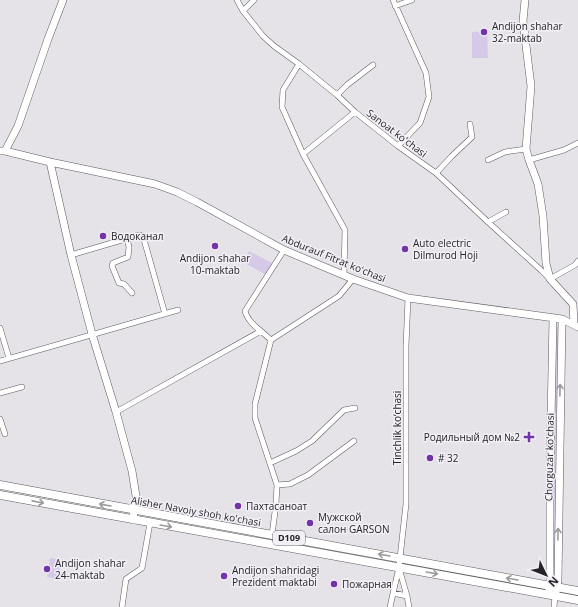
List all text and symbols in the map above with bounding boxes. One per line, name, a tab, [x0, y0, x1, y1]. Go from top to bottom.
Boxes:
place label: Andijon shahar 32-maktab	[492, 19, 563, 45]
marker: Andijon shahar 32-maktab	[479, 27, 489, 37]
street label: Sanoat koʻchasi	[364, 106, 430, 160]
place label: Водоканал	[111, 229, 164, 243]
marker: Водоканал	[98, 231, 108, 241]
street label: Abdurauf Fitrat koʻchasi	[280, 231, 388, 285]
place label: Auto electric Dilmurod Hoji	[413, 236, 478, 262]
marker: Andijon shahar 10-maktab	[210, 241, 220, 251]
marker: Auto electric Dilmurod Hoji	[400, 244, 410, 254]
place label: Andijon shahar 10-maktab	[180, 251, 250, 277]
one-way arrow	[557, 384, 564, 397]
street label: Tinchlik kо‘chasi	[390, 391, 404, 465]
street label: Chorguzar ko'chasi	[541, 413, 557, 501]
place label: Родильный дом №2	[424, 430, 520, 444]
marker: Родильный дом №2	[523, 431, 535, 443]
place label: # 32	[438, 451, 459, 465]
marker: # 32	[425, 453, 435, 463]
street label: Alisher Navoiy shoh ko'chasi	[130, 493, 262, 529]
one-way arrow	[31, 499, 44, 507]
place label: Пахтасаноат	[246, 499, 308, 513]
one-way arrow	[99, 500, 112, 508]
marker: Пахтасаноат	[233, 501, 243, 511]
place label: Мужской салон GARSON	[318, 510, 390, 536]
marker: Мужской салон GARSON	[305, 518, 315, 528]
one-way arrow	[159, 522, 172, 530]
one-way arrow	[554, 528, 562, 541]
road number: D109	[273, 531, 305, 545]
one-way arrow	[378, 551, 391, 559]
north arrow	[526, 555, 566, 595]
place label: Andijon shahar 24-maktab	[55, 556, 126, 582]
place label: Andijon shahridagi Prezident maktabi	[232, 563, 319, 589]
marker: Andijon shahar 24-maktab	[42, 564, 52, 574]
one-way arrow	[425, 569, 438, 577]
marker: Andijon shahridagi Prezident maktabi	[219, 571, 229, 581]
one-way arrow	[506, 574, 519, 582]
text: N	[545, 574, 562, 591]
place label: Пожарная	[342, 577, 392, 591]
marker: Пожарная	[329, 579, 339, 589]

